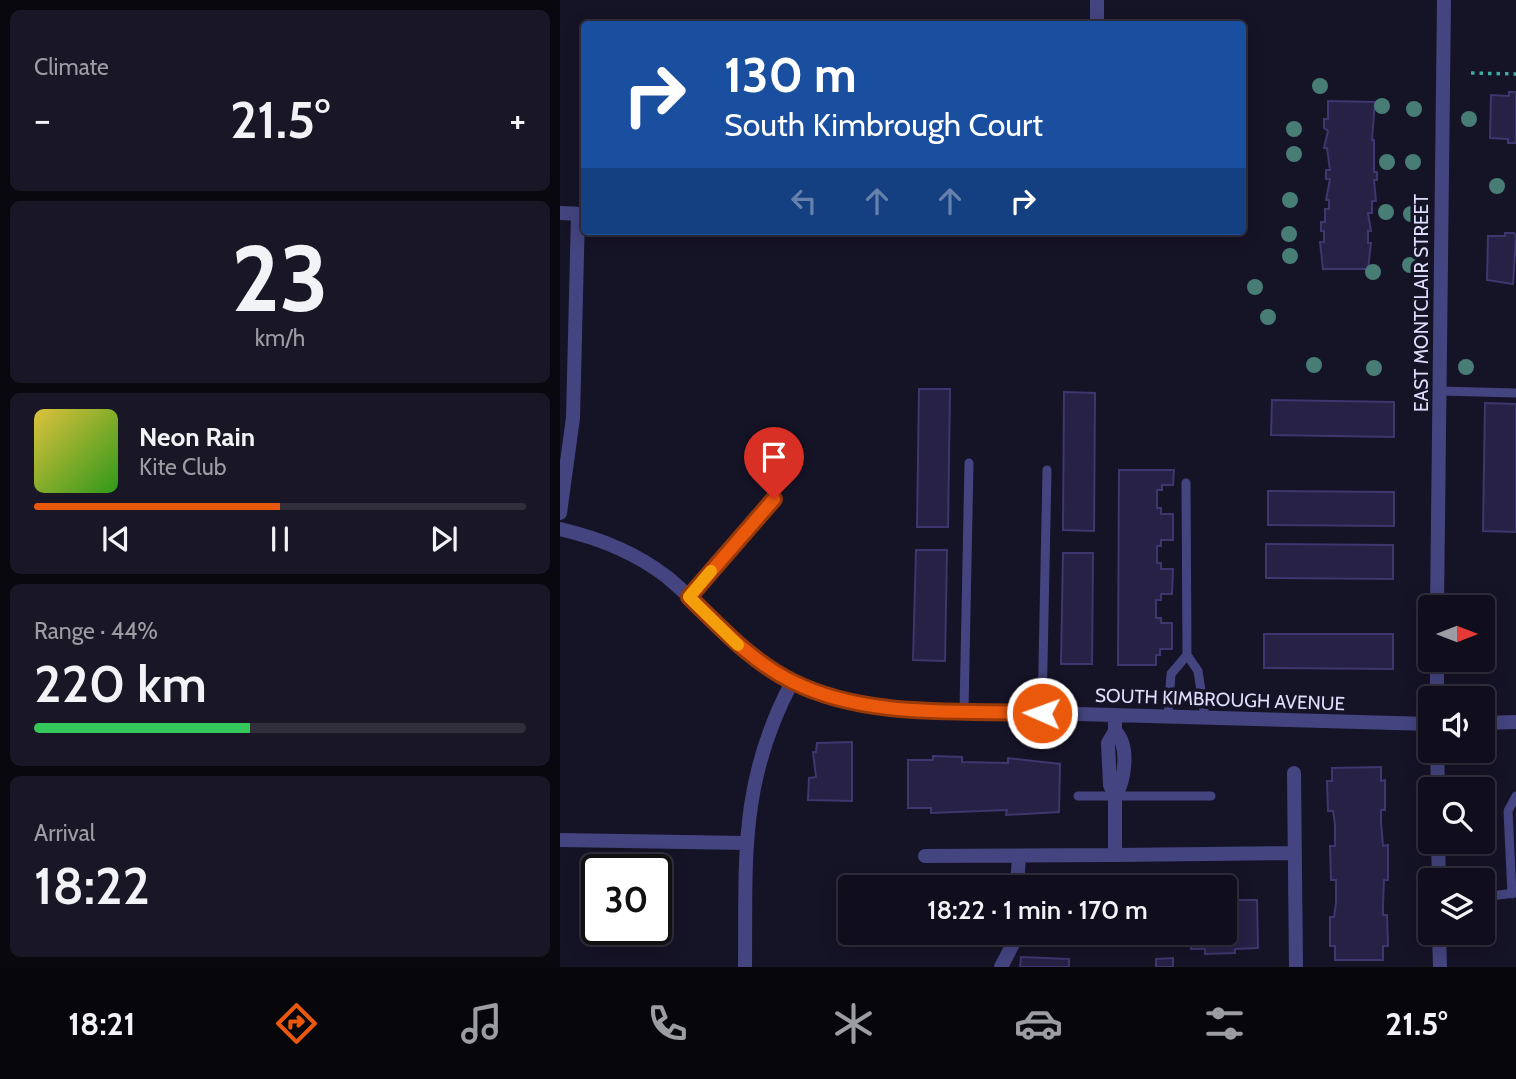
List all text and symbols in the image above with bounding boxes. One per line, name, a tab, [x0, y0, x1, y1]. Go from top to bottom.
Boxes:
text: 130 m	[724, 45, 857, 104]
icon: right	[609, 49, 700, 140]
text: Climate	[34, 53, 109, 81]
text: 21.5°	[230, 88, 330, 151]
text: −	[34, 96, 51, 143]
text: +	[509, 96, 526, 143]
text: South Kimbrough Court	[724, 105, 1043, 144]
icon: left	[785, 182, 823, 220]
icon: ahead	[858, 182, 896, 220]
icon: ahead	[931, 182, 969, 220]
icon: right	[1004, 182, 1042, 220]
street label: EAST MONTCLAIR STREET	[1410, 194, 1433, 412]
text: 23	[231, 223, 329, 334]
text: km/h	[255, 324, 305, 352]
text: Neon Rain	[139, 421, 255, 453]
pin	[744, 427, 804, 499]
icon: arrive	[755, 438, 793, 476]
text: Kite Club	[139, 453, 226, 481]
icon: previous	[97, 520, 135, 558]
icon: pause	[261, 520, 299, 558]
icon: next	[425, 520, 463, 558]
north arrow	[1418, 595, 1494, 672]
map controls	[1418, 595, 1495, 945]
text: Range · 44%	[34, 617, 158, 645]
text: 220 km	[34, 652, 207, 715]
position arrow	[1005, 676, 1079, 750]
street label: SOUTH KIMBROUGH AVENUE	[1094, 684, 1345, 715]
button: sound	[1418, 686, 1495, 763]
button: search	[1418, 777, 1495, 854]
text: Arrival	[34, 819, 95, 847]
text: 18:22	[34, 854, 150, 917]
speed limit sign: 30	[581, 854, 672, 945]
button: layers	[1418, 868, 1495, 945]
text: 18:22 · 1 min · 170 m	[927, 894, 1148, 926]
icon: directions	[272, 999, 321, 1048]
icon: music	[457, 999, 506, 1048]
icon: phone	[643, 999, 692, 1048]
icon: climate	[829, 999, 878, 1048]
icon: car	[1014, 999, 1063, 1048]
icon: filters	[1200, 999, 1249, 1048]
text: 18:21	[68, 1004, 135, 1043]
text: 21.5°	[1385, 1004, 1448, 1043]

